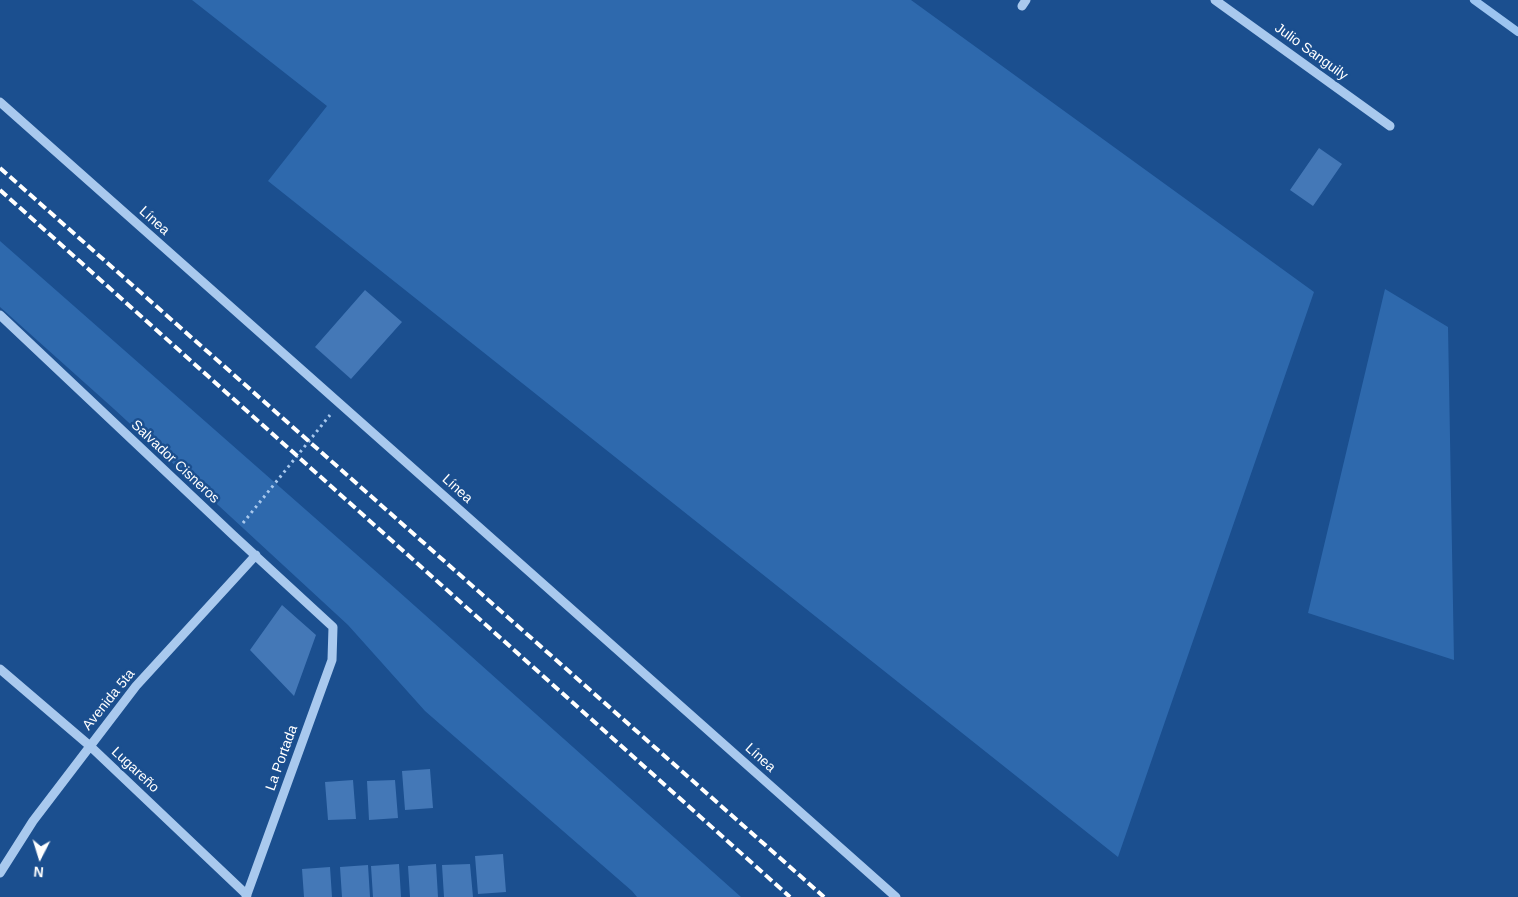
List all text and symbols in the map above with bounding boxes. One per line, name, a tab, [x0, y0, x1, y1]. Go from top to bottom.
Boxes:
street label: Julio Sanguily	[1271, 20, 1351, 84]
street label: Línea	[135, 203, 173, 239]
street label: Salvador Cisneros	[127, 417, 223, 507]
street label: Línea	[438, 471, 476, 507]
street label: Avenida 5ta	[79, 666, 139, 734]
street label: La Portada	[262, 723, 302, 793]
street label: Línea	[741, 740, 779, 776]
street label: Lugareño	[108, 744, 162, 796]
north arrow	[15, 832, 65, 882]
text: N	[33, 864, 44, 880]

